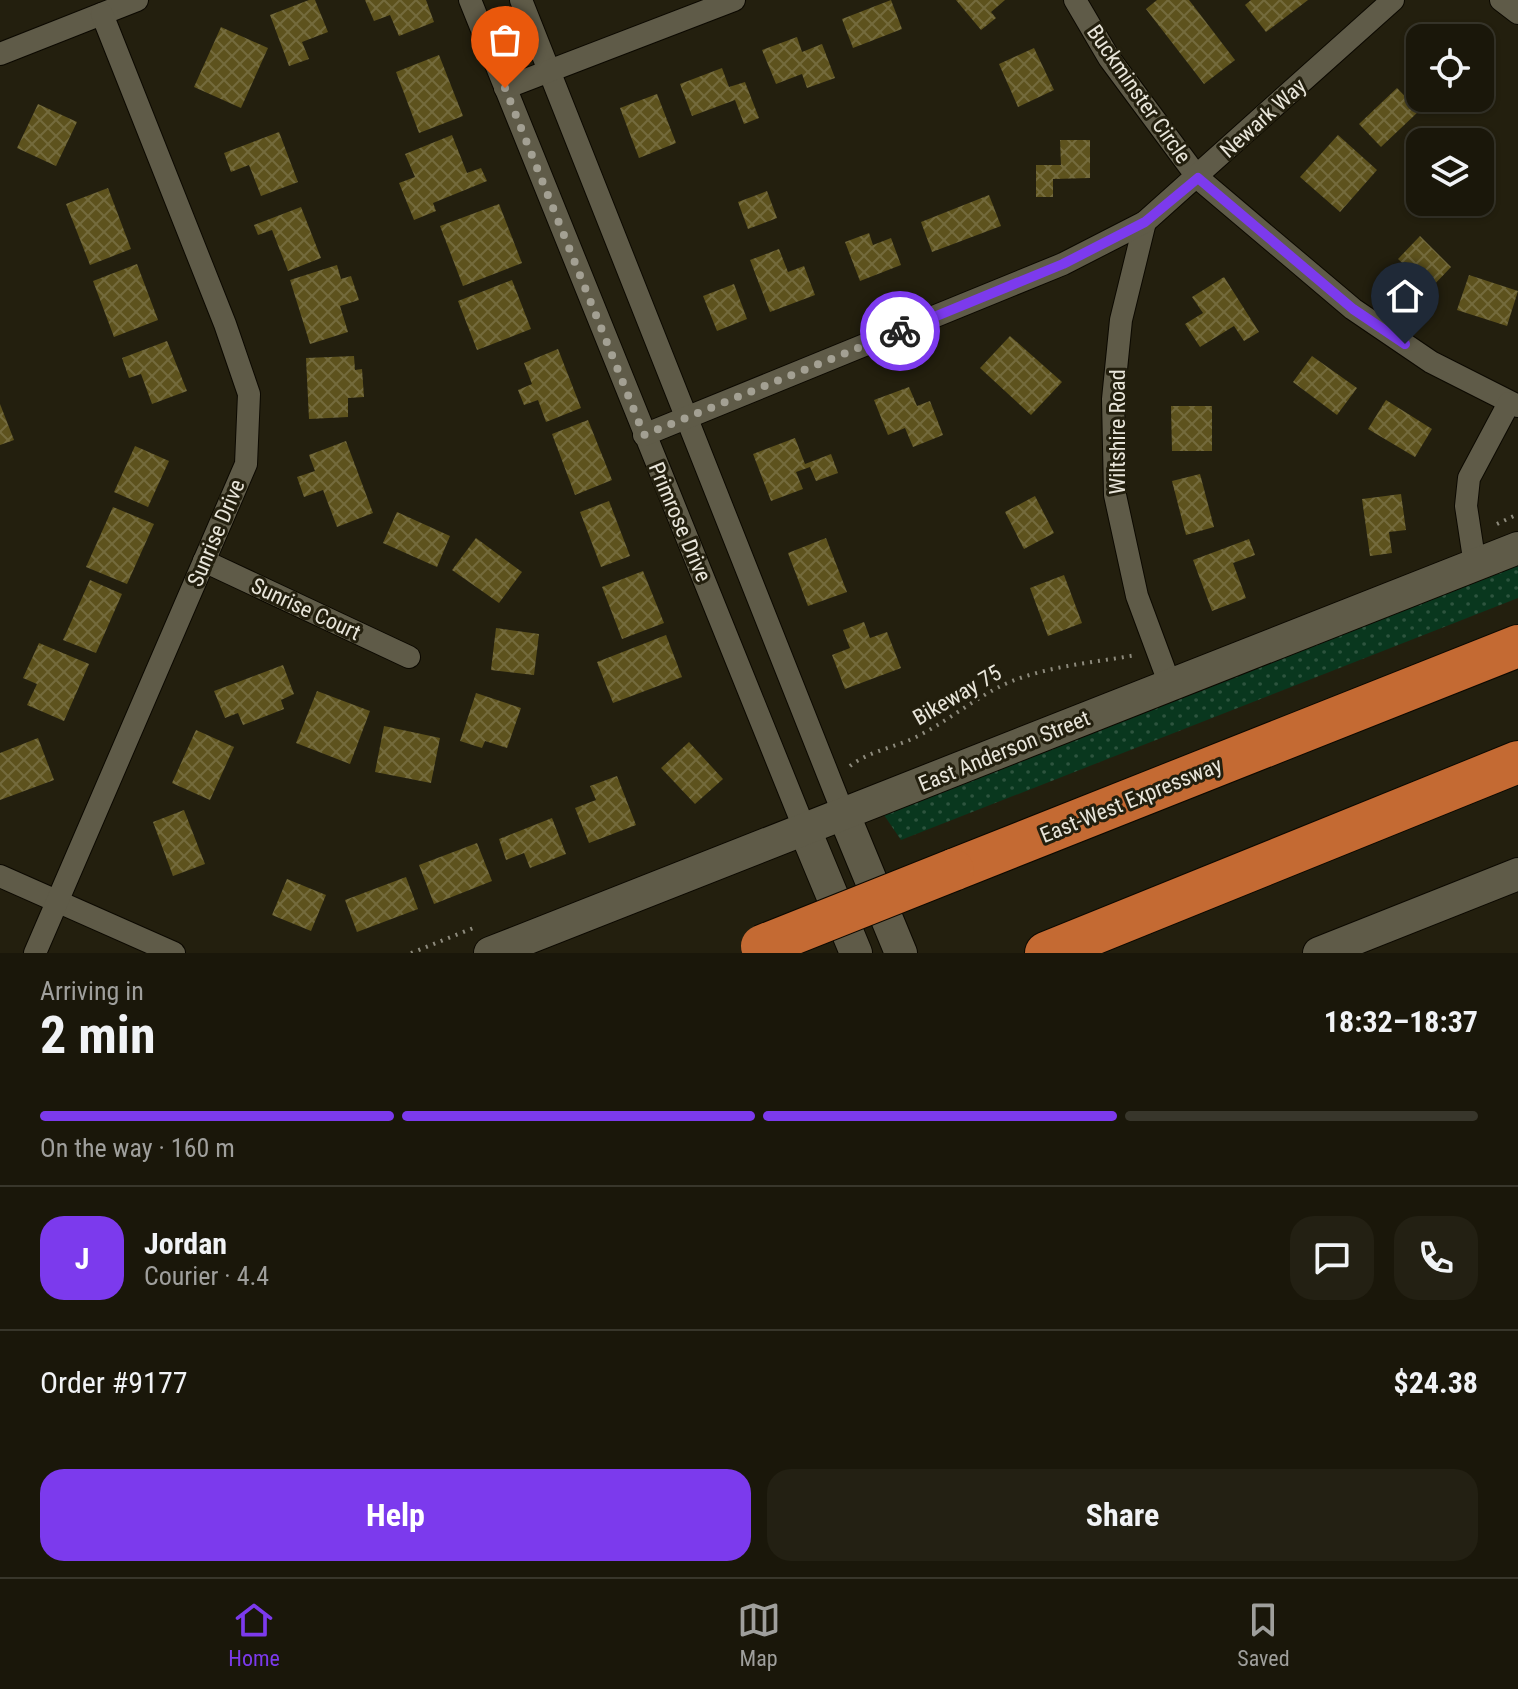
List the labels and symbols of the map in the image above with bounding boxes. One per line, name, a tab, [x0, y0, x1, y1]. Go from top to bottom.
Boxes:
pin	[471, 6, 539, 88]
street label: Buckminster Circle	[1082, 20, 1196, 168]
street label: Newark Way	[1215, 73, 1311, 163]
pin	[1371, 262, 1439, 344]
courier	[860, 291, 940, 371]
street label: Wiltshire Road	[1105, 369, 1130, 495]
street label: Primrose Drive	[644, 459, 716, 585]
street label: Sunrise Drive	[182, 476, 250, 590]
street label: Sunrise Court	[247, 573, 365, 645]
street label: Bikeway 75	[908, 660, 1006, 730]
street label: East Anderson Street	[915, 705, 1093, 797]
street label: East-West Expressway	[1036, 752, 1226, 848]

